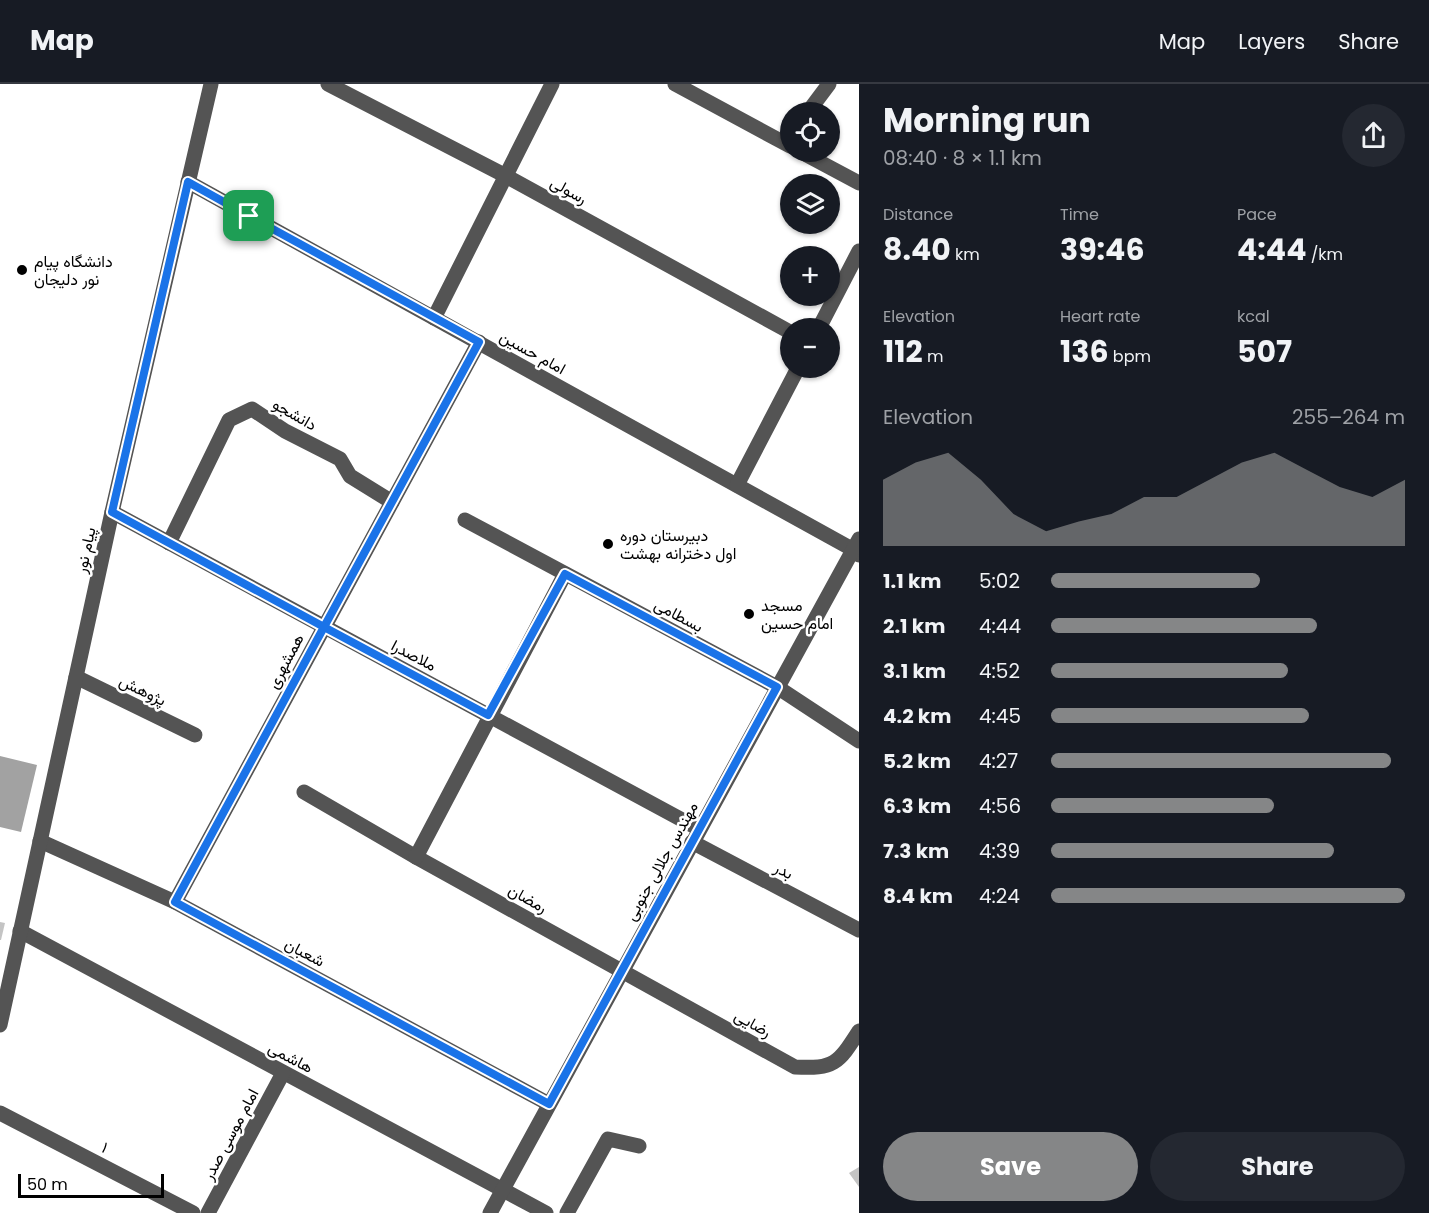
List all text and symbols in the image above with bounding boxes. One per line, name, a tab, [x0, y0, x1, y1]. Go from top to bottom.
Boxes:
text: Map	[30, 21, 94, 60]
text: Map	[1159, 27, 1205, 56]
text: Layers	[1238, 27, 1305, 56]
text: Share	[1338, 27, 1399, 56]
text: Morning run	[883, 97, 1091, 144]
map controls	[780, 102, 840, 378]
button: locate	[780, 102, 840, 162]
button: share	[1342, 104, 1405, 167]
text: 08:40 · 8 × 1.1 km	[883, 144, 1042, 172]
street label: رسولی	[546, 171, 591, 210]
button: layers	[780, 174, 840, 234]
pin	[223, 190, 274, 241]
icon: arrive	[232, 199, 265, 232]
text: Distance	[883, 203, 953, 226]
text: Time	[1060, 203, 1099, 226]
text: Pace	[1237, 203, 1277, 226]
text: 8.40	[883, 228, 951, 271]
text: 39:46	[1060, 228, 1145, 271]
text: 4:44	[1237, 228, 1306, 271]
text: km	[951, 243, 980, 266]
text: /km	[1306, 243, 1343, 266]
button: +	[780, 246, 840, 306]
place label: دانشگاه پیام نور دلیجان	[34, 250, 113, 291]
marker: دانشگاه پیام نور دلیجان	[15, 263, 29, 277]
text: Elevation	[883, 305, 955, 328]
text: Heart rate	[1060, 305, 1140, 328]
text: kcal	[1237, 305, 1270, 328]
button: −	[780, 318, 840, 378]
street label: امام حسین	[496, 325, 570, 380]
text: 112	[883, 330, 923, 373]
text: 136	[1060, 330, 1109, 373]
text: 507	[1237, 330, 1292, 373]
text: m	[923, 345, 943, 368]
text: bpm	[1109, 345, 1151, 368]
street label: دانشجو	[268, 393, 321, 436]
text: Elevation	[883, 403, 973, 431]
text: 255–264 m	[1292, 403, 1405, 431]
place label: دبیرستان دوره اول دخترانه بهشت	[620, 524, 736, 565]
street label: پیام نور	[69, 525, 102, 576]
marker: دبیرستان دوره اول دخترانه بهشت	[601, 537, 615, 551]
text: 1.1 km	[883, 567, 941, 595]
text: 5:02	[979, 567, 1020, 595]
street label: بسطامی	[650, 593, 707, 638]
place label: مسجد امام حسین	[761, 594, 833, 635]
marker: مسجد امام حسین	[742, 607, 756, 621]
text: 2.1 km	[883, 612, 945, 640]
text: 4:44	[979, 612, 1021, 640]
street label: همشهری	[261, 630, 309, 693]
street label: ملاصدرا	[387, 634, 440, 677]
text: 3.1 km	[883, 657, 946, 685]
text: 4:52	[979, 657, 1020, 685]
street label: پژوهش	[115, 669, 170, 712]
text: 4.2 km	[883, 702, 951, 730]
text: 4:45	[979, 702, 1021, 730]
text: 5.2 km	[883, 747, 951, 775]
text: 4:27	[979, 747, 1018, 775]
text: 6.3 km	[883, 792, 951, 820]
text: 4:56	[979, 792, 1021, 820]
street label: مهندس جلالی جنوبی	[619, 797, 704, 925]
text: 7.3 km	[883, 837, 949, 865]
text: 4:39	[979, 837, 1020, 865]
street label: بدر	[769, 855, 797, 885]
street label: رمضان	[504, 878, 551, 919]
text: 8.4 km	[883, 882, 953, 910]
text: 4:24	[979, 882, 1020, 910]
street label: شعبان	[281, 932, 329, 973]
street label: رضایی	[730, 1004, 776, 1043]
street label: هاشمی	[264, 1036, 317, 1079]
street label: امام موسی صدر	[196, 1084, 264, 1185]
button: Save	[883, 1132, 1138, 1201]
button: Share	[1150, 1132, 1405, 1201]
street label: ۱	[97, 1136, 112, 1159]
scale bar	[18, 1171, 164, 1198]
text: 50 m	[27, 1173, 68, 1196]

